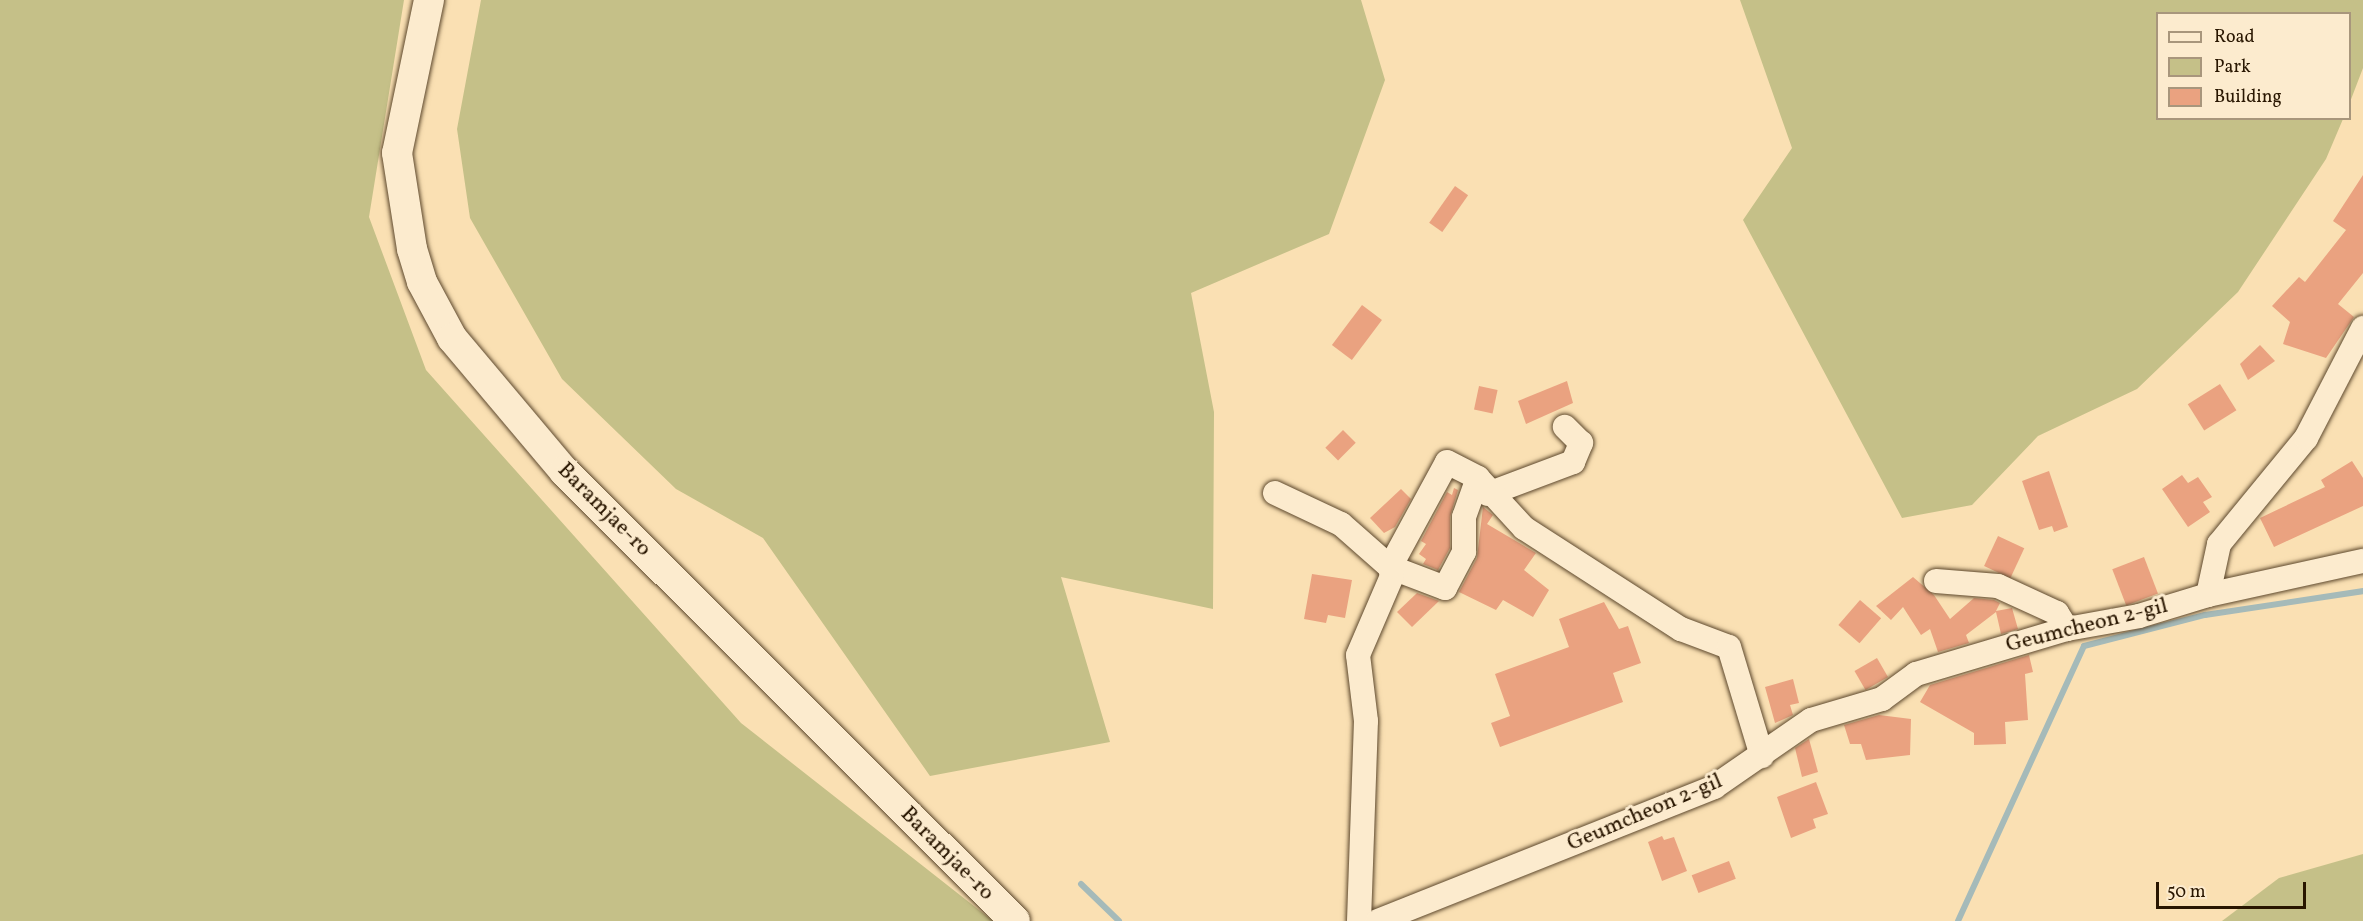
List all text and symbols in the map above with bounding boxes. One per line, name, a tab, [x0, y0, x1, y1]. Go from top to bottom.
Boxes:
legend	[2156, 12, 2351, 120]
text: Road	[2214, 25, 2255, 50]
text: Park	[2214, 55, 2251, 80]
text: Building	[2214, 85, 2282, 110]
street label: Baramjae-ro	[552, 458, 656, 562]
street label: Geumcheon 2-gil	[2003, 593, 2171, 659]
street label: Geumcheon 2-gil	[1563, 768, 1727, 858]
street label: Baramjae-ro	[895, 802, 999, 906]
scale bar	[2159, 870, 2309, 908]
text: 50 m	[2167, 880, 2206, 905]

